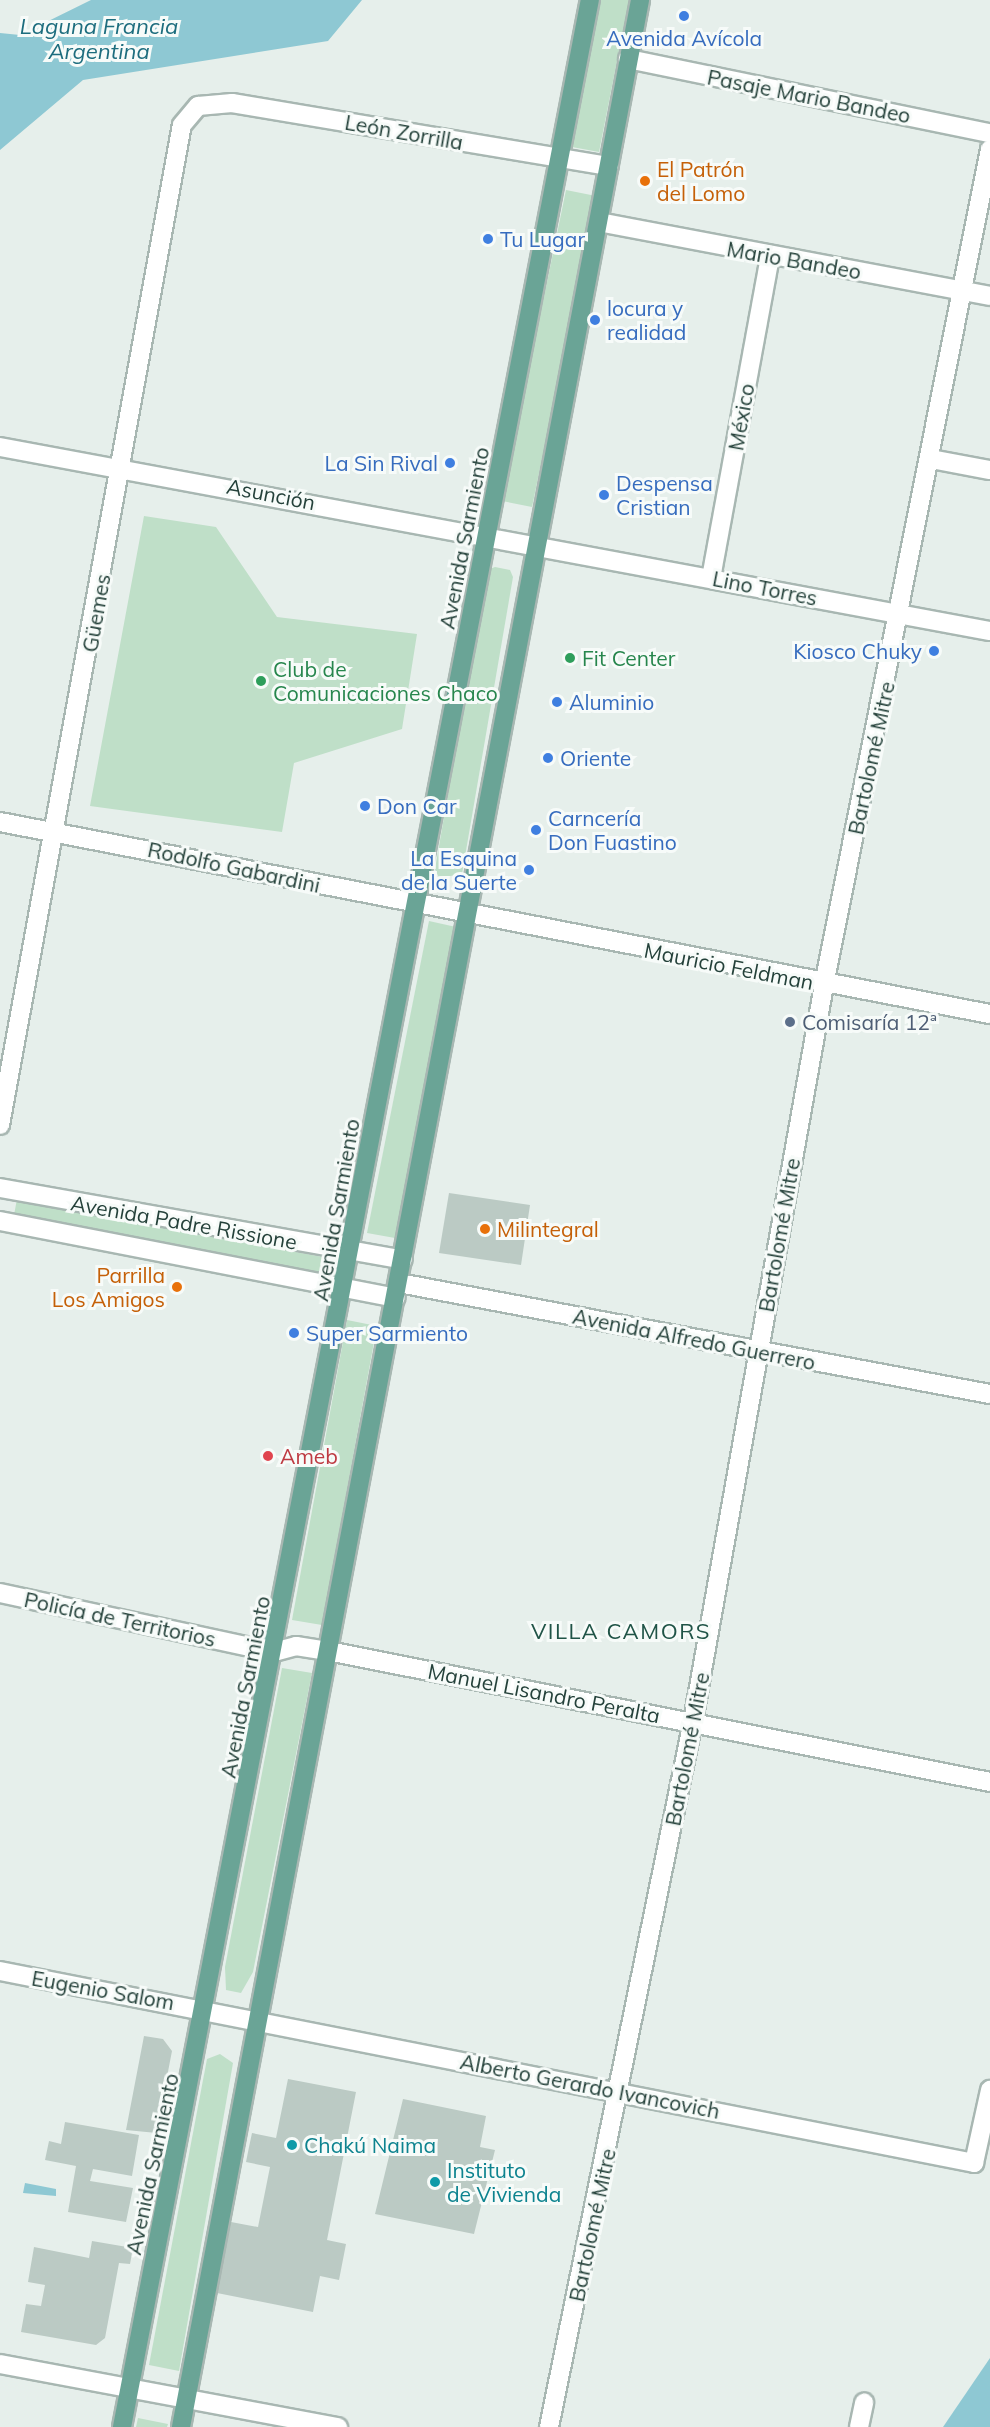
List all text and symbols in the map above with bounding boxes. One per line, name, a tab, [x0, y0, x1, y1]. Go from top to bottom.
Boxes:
marker: Avenida Avícola	[677, 9, 691, 23]
water label: Laguna Francia Argentina	[20, 13, 178, 64]
place label: Avenida Avícola	[606, 25, 762, 51]
street label: Pasaje Mario Bandeo	[705, 64, 913, 128]
street label: León Zorrilla	[343, 109, 465, 155]
place label: El Patrón del Lomo	[657, 156, 745, 206]
marker: El Patrón del Lomo	[638, 174, 652, 188]
place label: Tu Lugar	[500, 226, 585, 252]
marker: Tu Lugar	[481, 232, 495, 246]
street label: Mario Bandeo	[725, 236, 863, 284]
place label: locura y realidad	[607, 295, 686, 345]
marker: locura y realidad	[588, 313, 602, 327]
street label: México	[723, 381, 759, 453]
street label: Avenida Sarmiento	[434, 445, 494, 631]
place label: La Sin Rival	[325, 450, 438, 476]
marker: La Sin Rival	[443, 456, 457, 470]
place label: Despensa Cristian	[616, 470, 713, 520]
street label: Asunción	[225, 473, 317, 515]
marker: Despensa Cristian	[597, 488, 611, 502]
street label: Lino Torres	[710, 565, 820, 611]
street label: Güemes	[77, 572, 115, 654]
place label: Kiosco Chuky	[793, 638, 922, 664]
marker: Kiosco Chuky	[927, 644, 941, 658]
place label: Fit Center	[582, 645, 675, 671]
marker: Fit Center	[563, 651, 577, 665]
place label: Club de Comunicaciones Chaco	[273, 656, 498, 706]
marker: Club de Comunicaciones Chaco	[254, 674, 268, 688]
street label: Bartolomé Mitre	[842, 679, 900, 837]
place label: Aluminio	[569, 689, 654, 715]
marker: Aluminio	[550, 695, 564, 709]
place label: Oriente	[560, 745, 631, 771]
marker: Oriente	[541, 751, 555, 765]
place label: Don Car	[377, 793, 457, 819]
marker: Don Car	[358, 799, 372, 813]
place label: Carncería Don Fuastino	[548, 805, 677, 855]
marker: Carncería Don Fuastino	[529, 823, 543, 837]
street label: Rodolfo Gabardini	[145, 836, 323, 898]
place label: La Esquina de la Suerte	[401, 845, 517, 895]
marker: La Esquina de la Suerte	[522, 863, 536, 877]
street label: Mauricio Feldman	[642, 937, 816, 995]
place label: Comisaría 12ª	[802, 1009, 937, 1035]
marker: Comisaría 12ª	[783, 1015, 797, 1029]
street label: Avenida Sarmiento	[308, 1117, 364, 1303]
street label: Bartolomé Mitre	[753, 1156, 805, 1314]
street label: Avenida Padre Rissione	[69, 1190, 299, 1254]
place label: Milintegral	[497, 1216, 599, 1242]
marker: Milintegral	[478, 1222, 492, 1236]
place label: Parrilla Los Amigos	[52, 1262, 165, 1312]
marker: Parrilla Los Amigos	[170, 1280, 184, 1294]
street label: Avenida Alfredo Guerrero	[571, 1303, 817, 1375]
place label: Super Sarmiento	[306, 1320, 468, 1346]
marker: Super Sarmiento	[287, 1326, 301, 1340]
place label: Ameb	[280, 1443, 338, 1469]
marker: Ameb	[261, 1449, 275, 1463]
street label: Policía de Territorios	[22, 1586, 218, 1652]
street label: Avenida Sarmiento	[215, 1594, 275, 1780]
district label: VILLA CAMORS	[531, 1619, 711, 1645]
street label: Manuel Lisandro Peralta	[426, 1658, 662, 1728]
street label: Bartolomé Mitre	[660, 1670, 714, 1828]
street label: Eugenio Salom	[30, 1965, 176, 2015]
street label: Alberto Gerardo Ivancovich	[458, 2048, 722, 2124]
street label: Avenida Sarmiento	[120, 2071, 184, 2257]
place label: Chakú Naima	[304, 2132, 436, 2158]
marker: Chakú Naima	[285, 2138, 299, 2152]
street label: Bartolomé Mitre	[563, 2146, 621, 2304]
place label: Instituto de Vivienda	[447, 2157, 561, 2207]
marker: Instituto de Vivienda	[428, 2175, 442, 2189]

